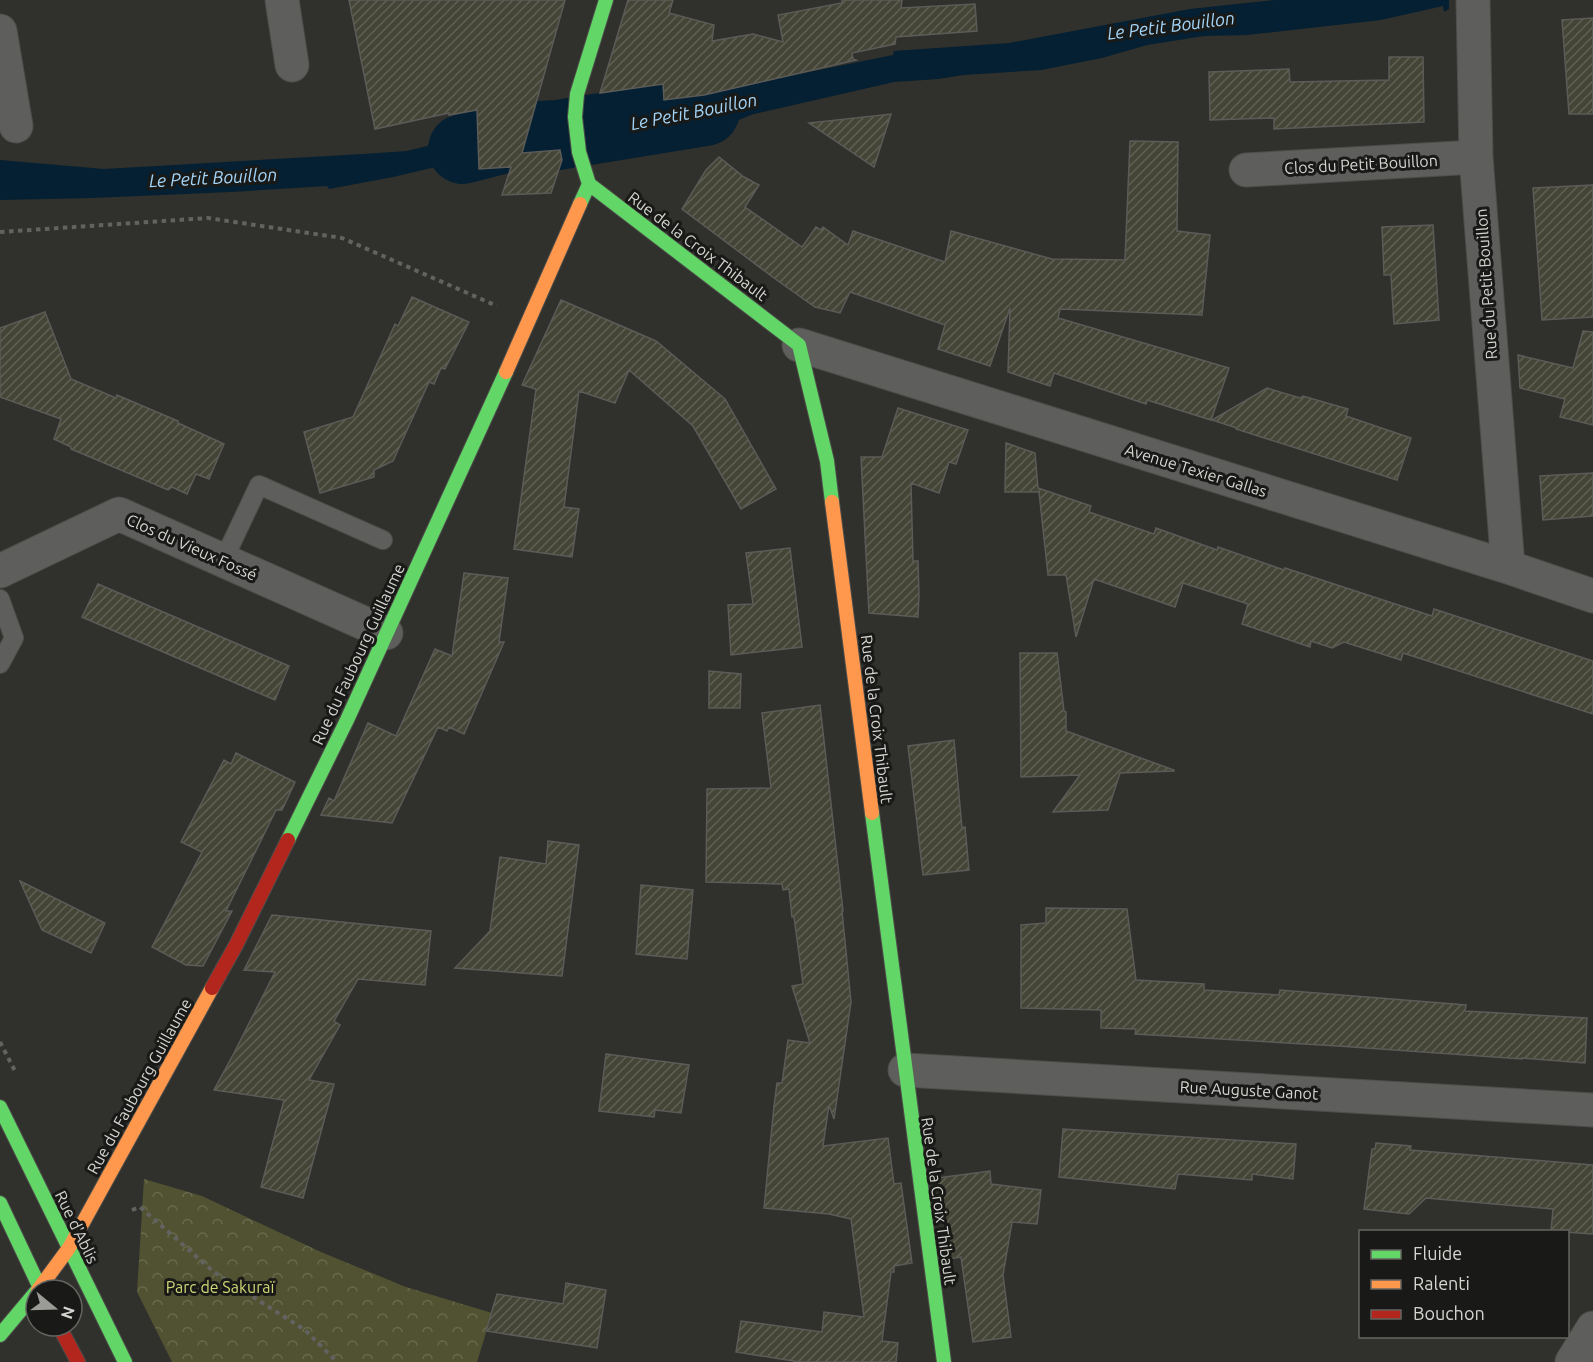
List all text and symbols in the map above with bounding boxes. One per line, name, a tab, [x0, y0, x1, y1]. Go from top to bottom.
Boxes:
water label: Le Petit Bouillon	[1106, 7, 1236, 43]
water label: Le Petit Bouillon	[629, 89, 759, 133]
street label: Clos du Petit Bouillon	[1284, 151, 1438, 177]
water label: Le Petit Bouillon	[148, 164, 278, 190]
street label: Rue de la Croix Thibault	[625, 188, 772, 305]
street label: Rue du Petit Bouillon	[1472, 208, 1500, 360]
street label: Avenue Texier Gallas	[1123, 440, 1269, 500]
street label: Clos du Vieux Fossé	[124, 510, 260, 584]
street label: Rue du Faubourg Guillaume	[308, 561, 408, 747]
street label: Rue de la Croix Thibault	[858, 634, 896, 805]
street label: Rue du Faubourg Guillaume	[83, 995, 195, 1177]
street label: Rue Auguste Ganot	[1179, 1077, 1319, 1103]
street label: Rue de la Croix Thibault	[918, 1116, 960, 1287]
street label: Rue d'Ablis	[52, 1188, 102, 1266]
legend	[1359, 1230, 1569, 1338]
text: Fluide	[1413, 1243, 1462, 1263]
text: Ralenti	[1413, 1273, 1470, 1293]
north arrow	[24, 1278, 84, 1338]
park label: Parc de Sakuraï	[166, 1278, 275, 1296]
text: Bouchon	[1413, 1303, 1485, 1323]
text: N	[58, 1304, 79, 1321]

